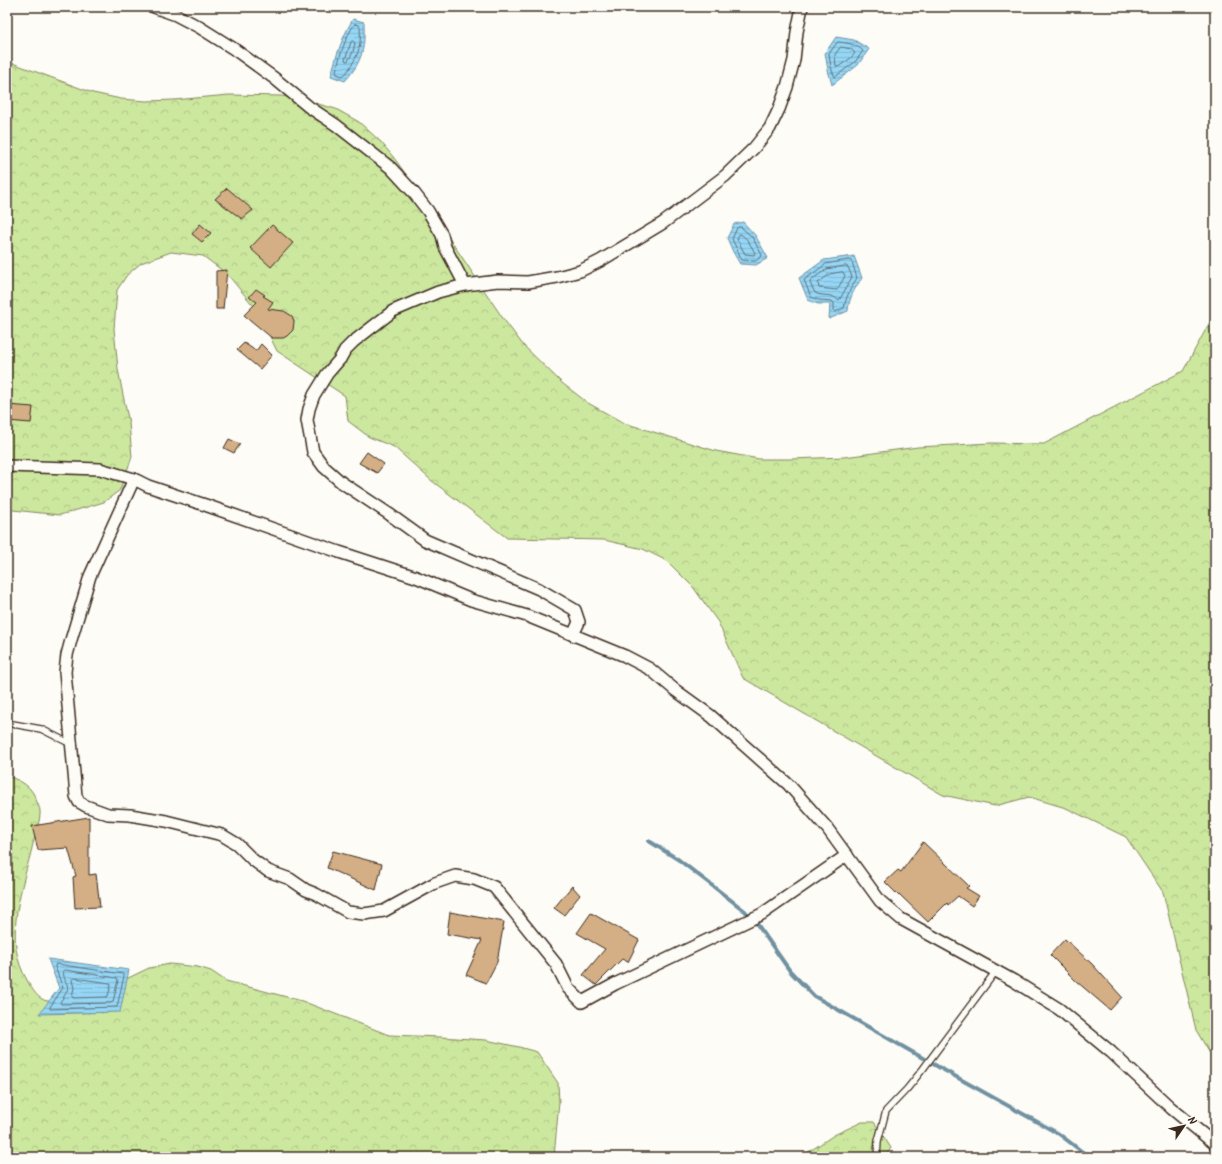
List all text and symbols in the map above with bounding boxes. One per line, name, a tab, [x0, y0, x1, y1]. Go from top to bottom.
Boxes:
north arrow	[1164, 1106, 1204, 1146]
text: N	[1182, 1113, 1201, 1129]

